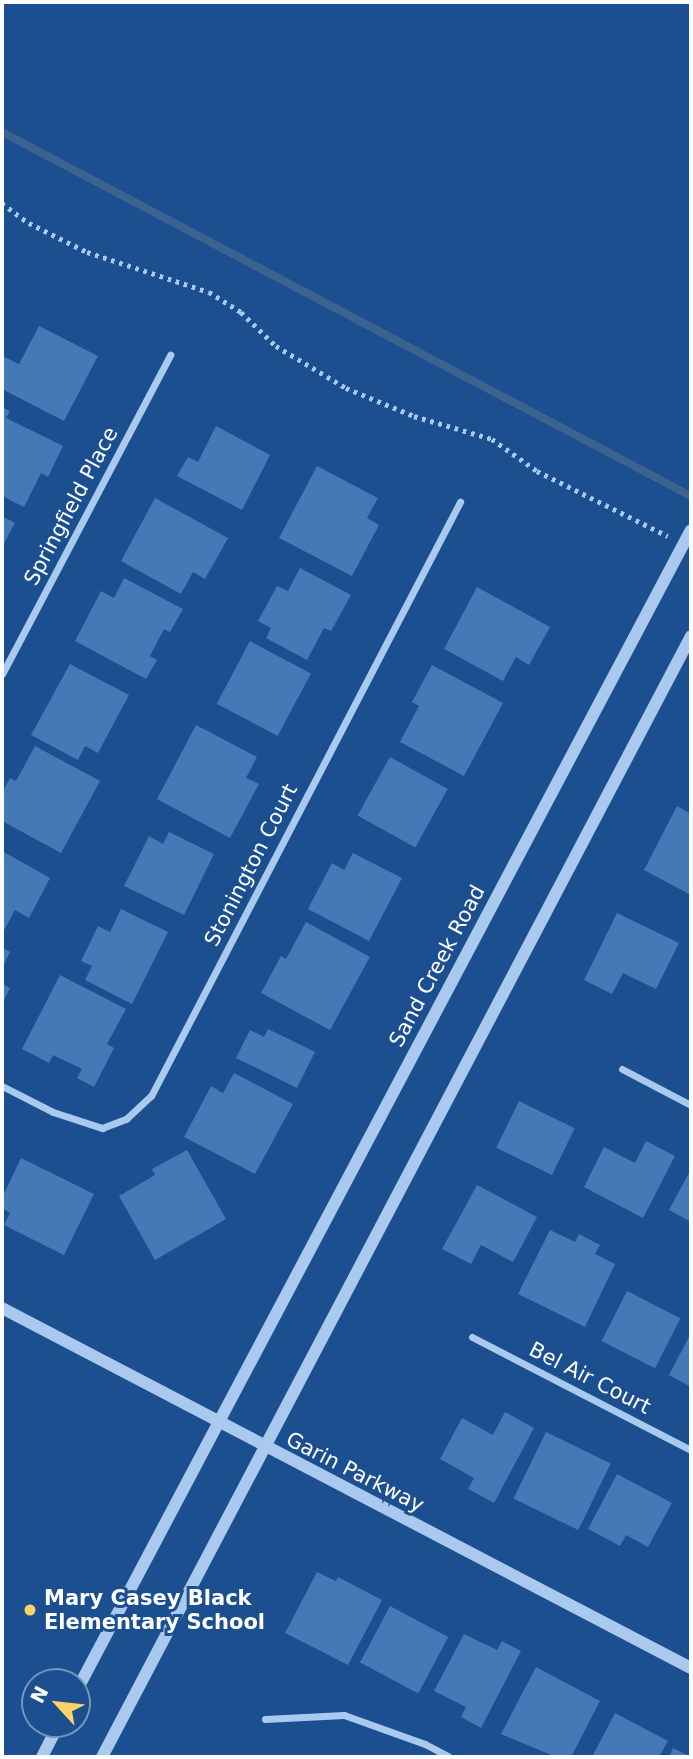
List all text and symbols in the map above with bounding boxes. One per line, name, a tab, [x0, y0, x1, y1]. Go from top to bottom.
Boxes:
street label: Springfield Place	[19, 423, 123, 589]
street label: Stonington Court	[199, 780, 303, 950]
street label: Sand Creek Road	[384, 881, 490, 1051]
street label: Bel Air Court	[525, 1337, 655, 1419]
street label: Garin Parkway	[282, 1426, 428, 1518]
place label: Mary Casey Black Elementary School	[44, 1585, 265, 1635]
marker: Mary Casey Black Elementary School	[22, 1602, 38, 1618]
north arrow	[21, 1668, 91, 1738]
text: N	[26, 1682, 52, 1706]

